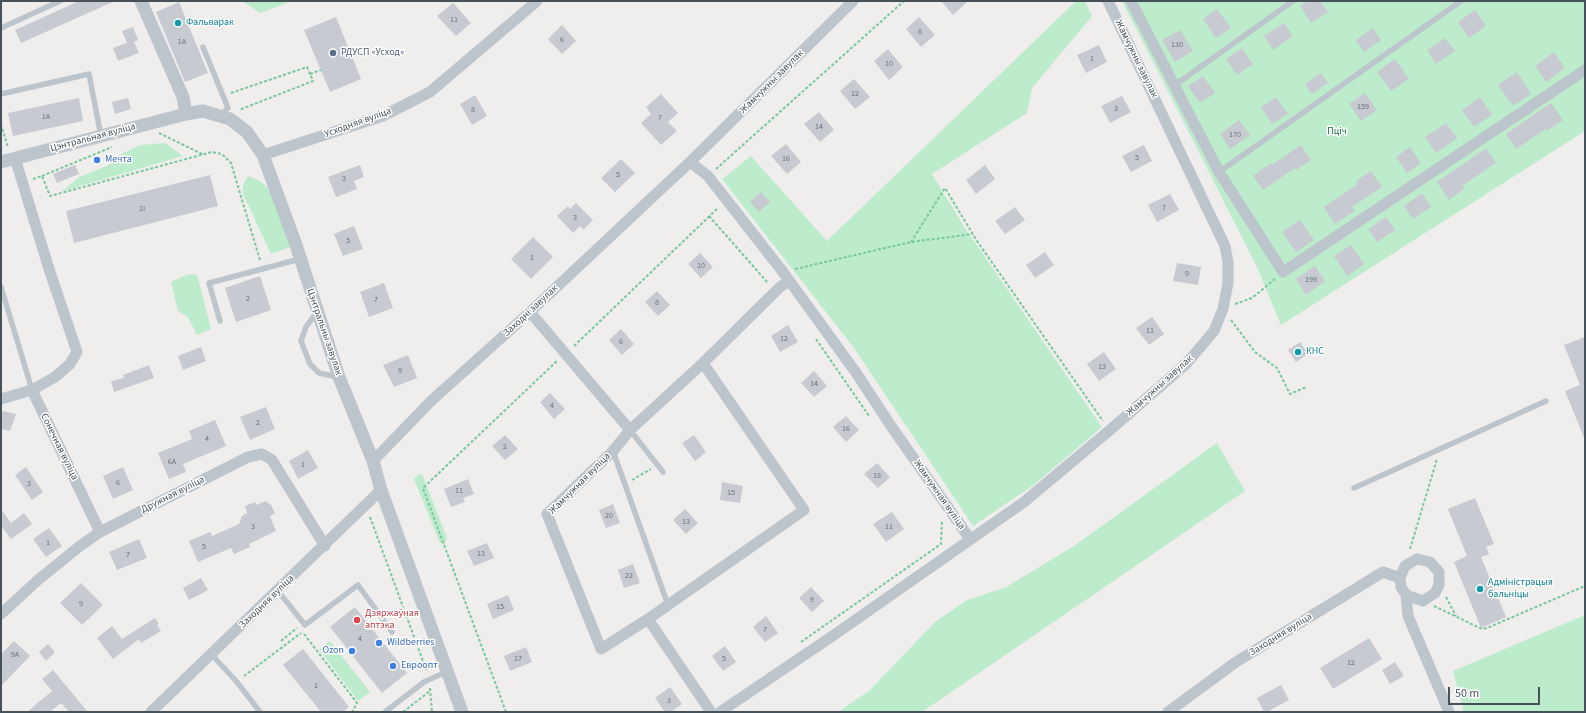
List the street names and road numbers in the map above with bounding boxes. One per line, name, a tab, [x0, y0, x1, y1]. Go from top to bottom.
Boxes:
street label: Жамчужны завулак	[1112, 18, 1160, 100]
street label: Жамчужны завулак	[738, 48, 806, 116]
street label: Усходняя вуліца	[323, 105, 393, 141]
street label: Цэнтральная вуліца	[49, 121, 137, 155]
street label: Заходні завулак	[501, 283, 561, 339]
street label: Цэнтральны завулак	[304, 287, 344, 377]
street label: Жамчужны завулак	[1124, 353, 1196, 419]
street label: Сонечная вуліца	[38, 412, 80, 482]
street label: Жамчужная вуліца	[547, 451, 613, 517]
street label: Жамчужная вуліца	[911, 458, 967, 532]
street label: Дружная вуліца	[139, 474, 207, 516]
street label: Заходняя вуліца	[237, 573, 297, 631]
street label: Заходняя вуліца	[1247, 611, 1315, 659]

